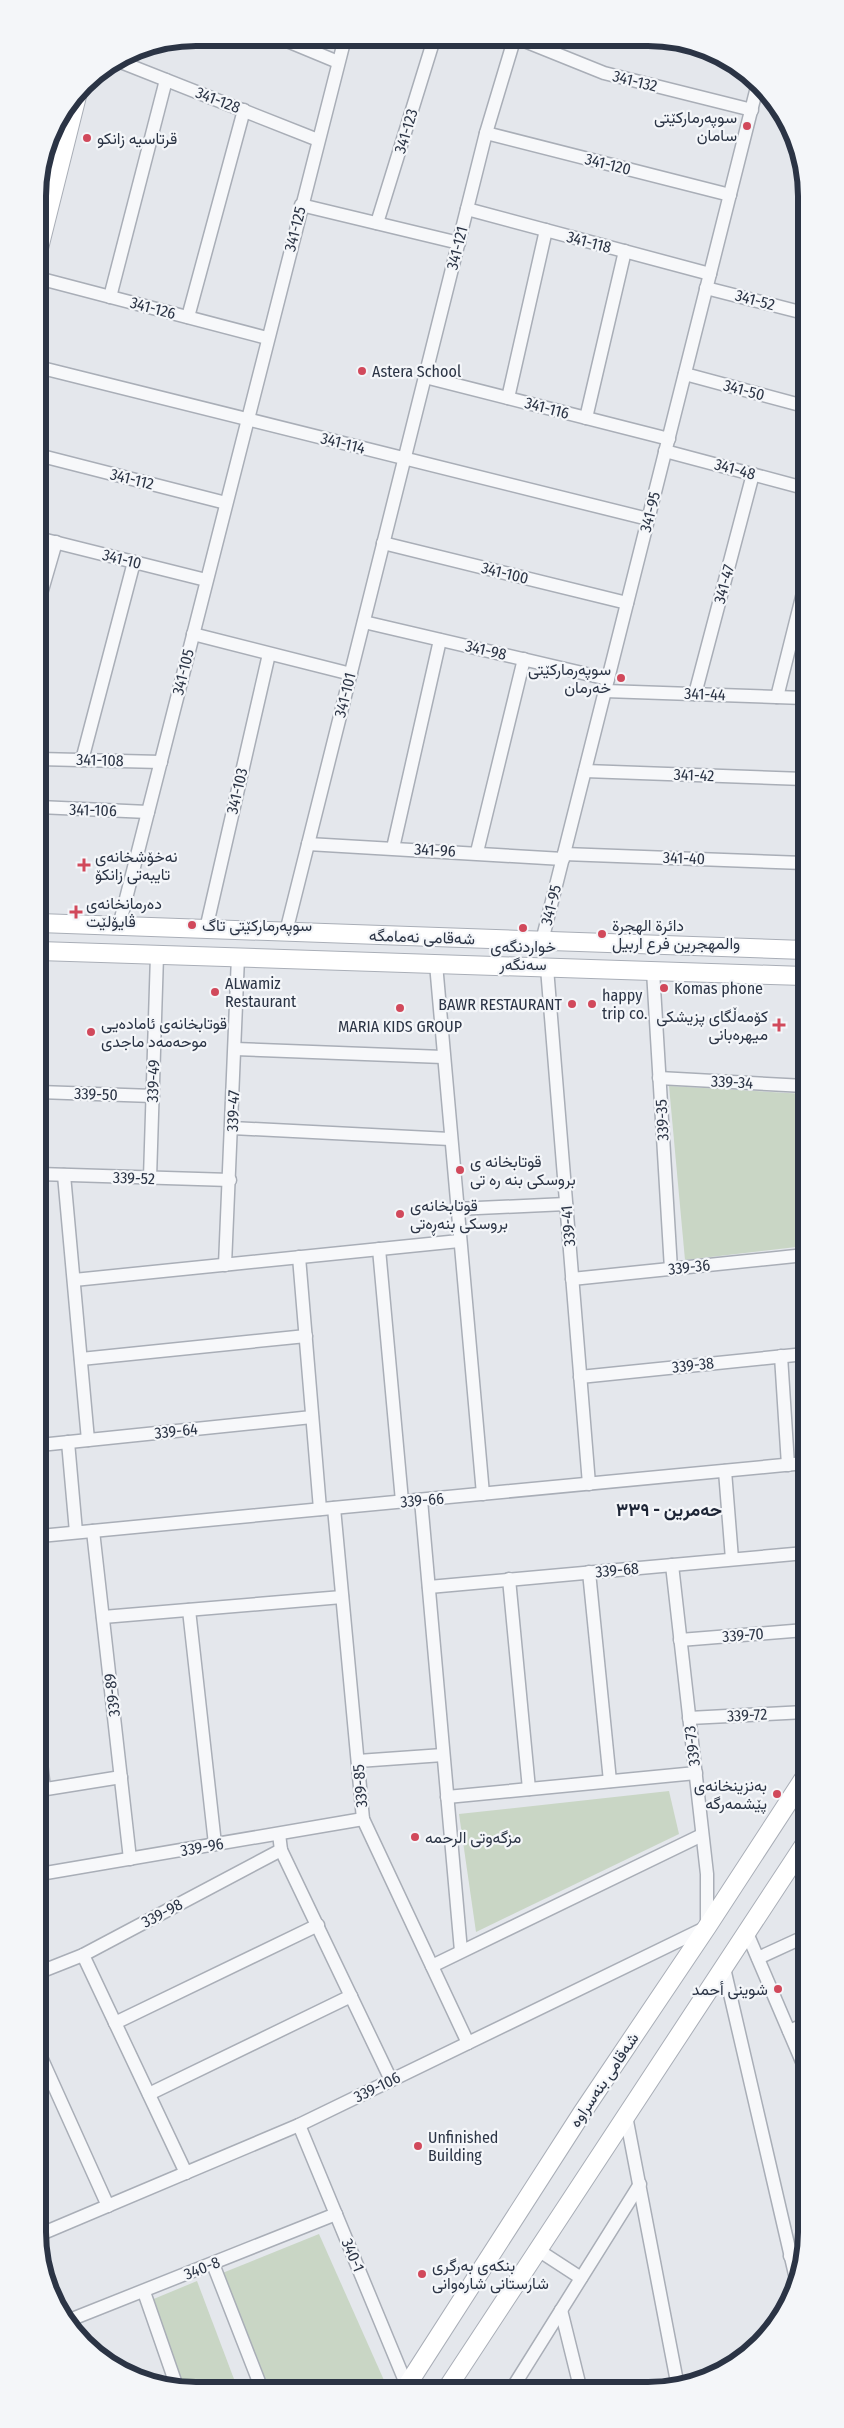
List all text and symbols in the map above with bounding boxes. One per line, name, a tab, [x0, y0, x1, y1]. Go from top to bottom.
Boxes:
street label: 341-132	[611, 66, 659, 96]
street label: 341-128	[193, 83, 243, 117]
street label: 341-123	[390, 106, 422, 156]
place label: سوپەرمارکێتی سامان	[654, 108, 737, 145]
marker: سوپەرمارکێتی سامان	[741, 120, 753, 132]
place label: قرتاسیە زانکو	[97, 129, 177, 149]
marker: قرتاسیە زانکو	[81, 132, 93, 144]
street label: 341-120	[583, 149, 633, 179]
street label: 341-125	[280, 205, 310, 253]
street label: 341-121	[442, 224, 472, 272]
street label: 341-118	[565, 227, 613, 257]
street label: 341-52	[733, 286, 777, 314]
street label: 341-126	[128, 293, 178, 323]
place label: Astera School	[372, 362, 461, 381]
marker: Astera School	[356, 365, 368, 377]
street label: 341-50	[721, 375, 767, 405]
street label: 341-116	[523, 393, 571, 423]
street label: 341-114	[319, 428, 367, 458]
street label: 341-48	[712, 454, 758, 484]
street label: 341-112	[108, 464, 156, 494]
street label: 341-95	[636, 490, 664, 534]
street label: 341-10	[100, 545, 144, 573]
street label: 341-100	[479, 558, 531, 588]
street label: 341-47	[710, 562, 738, 606]
street label: 341-98	[464, 636, 508, 664]
street label: 341-105	[168, 647, 198, 697]
place label: سوپەرمارکێتی خەرمان	[528, 660, 611, 698]
street label: 341-101	[330, 671, 360, 719]
marker: سوپەرمارکێتی خەرمان	[615, 672, 627, 684]
street label: 341-44	[684, 684, 726, 704]
street label: 341-108	[76, 750, 124, 770]
street label: 341-42	[673, 765, 715, 785]
street label: 341-103	[222, 766, 252, 816]
street label: 341-106	[69, 800, 117, 820]
street label: 341-96	[414, 839, 456, 861]
place label: نەخۆشخانەی تایبەتی زانکۆ	[95, 847, 178, 885]
street label: 341-40	[663, 848, 705, 868]
marker: نەخۆشخانەی تایبەتی زانکۆ	[77, 858, 91, 872]
street label: 341-95	[537, 883, 565, 927]
place label: دەرمانخانەی ڤایۆلێت	[86, 894, 162, 932]
marker: دەرمانخانەی ڤایۆلێت	[70, 906, 82, 918]
place label: سوپەرمارکێتی تاگ	[202, 916, 312, 937]
place label: دائرة الهجرة والمهجرين فرع اربيل	[612, 916, 740, 955]
marker: سوپەرمارکێتی تاگ	[186, 919, 198, 931]
marker: خواردنگەی سەنگەر	[517, 922, 529, 934]
street label: شەقامی نەمامگە	[369, 926, 475, 949]
marker: دائرة الهجرة والمهجرين فرع اربيل	[596, 928, 608, 940]
place label: خواردنگەی سەنگەر	[490, 937, 556, 975]
place label: ALwamiz Restaurant	[225, 974, 297, 1011]
place label: Komas phone	[674, 979, 763, 998]
marker: Komas phone	[658, 982, 670, 994]
marker: ALwamiz Restaurant	[209, 986, 221, 998]
place label: happy trip co.	[602, 986, 647, 1023]
place label: BAWR RESTAURANT	[438, 995, 563, 1014]
marker: BAWR RESTAURANT	[566, 998, 578, 1010]
marker: happy trip co.	[586, 998, 598, 1010]
marker: MARIA KIDS GROUP	[394, 1002, 406, 1014]
place label: کۆمەڵگای پزیشکی میهرەبانی	[656, 1007, 768, 1045]
place label: قوتابخانەی ئامادەیی موحەمەد ماجدی	[101, 1014, 227, 1052]
place label: MARIA KIDS GROUP	[338, 1017, 462, 1036]
marker: کۆمەڵگای پزیشکی میهرەبانی	[772, 1018, 786, 1032]
marker: قوتابخانەی ئامادەیی موحەمەد ماجدی	[85, 1026, 97, 1038]
street label: 339-49	[143, 1059, 163, 1103]
street label: 339-34	[711, 1071, 754, 1093]
street label: 339-50	[74, 1084, 118, 1104]
street label: 339-47	[223, 1089, 243, 1132]
street label: 339-35	[651, 1099, 673, 1141]
place label: قوتابخانه ى بروسكى بنه ره تى	[470, 1152, 576, 1190]
marker: قوتابخانه ى بروسكى بنه ره تى	[454, 1164, 466, 1176]
street label: 339-52	[113, 1168, 155, 1188]
place label: قوتابخانەی بروسکی بنەڕەتی	[410, 1196, 508, 1236]
street label: 339-41	[557, 1205, 579, 1247]
marker: قوتابخانەی بروسکی بنەڕەتی	[394, 1208, 406, 1220]
street label: 339-36	[667, 1255, 711, 1279]
street label: 339-38	[671, 1353, 715, 1377]
street label: 339-64	[153, 1419, 199, 1443]
street label: 339-66	[399, 1489, 445, 1511]
district label: حەمرین - ٣٣٩	[616, 1499, 722, 1521]
street label: 339-68	[594, 1559, 640, 1581]
street label: 339-70	[722, 1624, 764, 1646]
street label: 339-89	[100, 1672, 124, 1718]
street label: 339-72	[726, 1704, 768, 1726]
street label: 339-73	[680, 1725, 704, 1767]
street label: 339-85	[349, 1764, 371, 1808]
place label: به‌نزینخانه‌ی پێشمه‌رگه	[694, 1776, 767, 1815]
marker: به‌نزینخانه‌ی پێشمه‌رگه	[771, 1788, 783, 1800]
place label: مزگەوتی الرحمە	[425, 1828, 521, 1848]
marker: مزگەوتی الرحمە	[409, 1831, 421, 1843]
street label: 339-96	[179, 1834, 225, 1860]
street label: 339-98	[138, 1894, 186, 1932]
place label: شوینی أحمد	[692, 1980, 768, 2000]
marker: شوینی أحمد	[772, 1983, 784, 1995]
street label: شەقامی بنەسراوە	[565, 2029, 643, 2131]
street label: 339-106	[351, 2068, 403, 2106]
place label: Unfinished Building	[428, 2128, 498, 2165]
marker: Unfinished Building	[412, 2140, 424, 2152]
street label: 340-1	[338, 2236, 368, 2274]
street label: 340-8	[181, 2252, 223, 2284]
place label: بنكەی بەرگری شارستانی شارەوانی	[432, 2256, 549, 2294]
marker: بنكەی بەرگری شارستانی شارەوانی	[416, 2268, 428, 2280]

